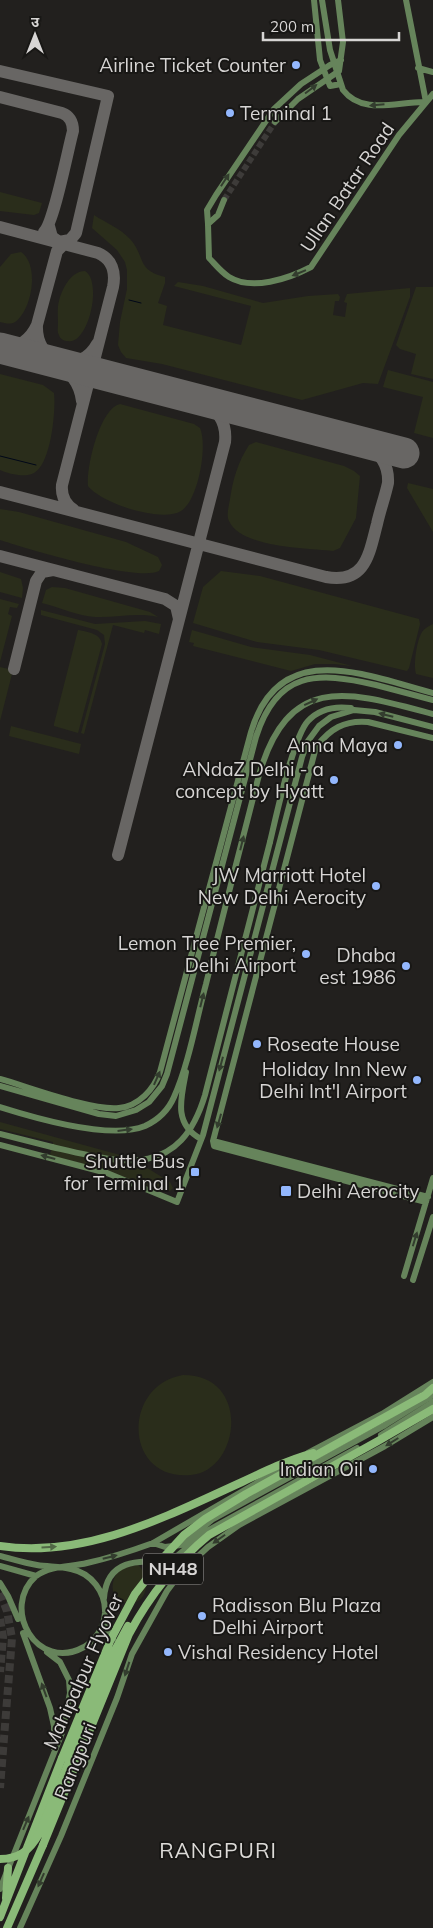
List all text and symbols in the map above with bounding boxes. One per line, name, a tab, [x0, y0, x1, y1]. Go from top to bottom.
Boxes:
north arrow	[10, 10, 60, 60]
scale bar	[263, 10, 399, 42]
text: उ	[31, 13, 40, 31]
text: 200 m	[270, 17, 314, 36]
place label: Airline Ticket Counter	[99, 53, 286, 77]
marker: Airline Ticket Counter	[290, 59, 302, 71]
one-way arrow	[304, 84, 318, 94]
place label: Terminal 1	[240, 101, 332, 125]
one-way arrow	[369, 101, 385, 109]
marker: Terminal 1	[224, 107, 236, 119]
street label: Ullan Batar Road	[295, 118, 399, 256]
one-way arrow	[221, 174, 230, 187]
one-way arrow	[291, 269, 306, 277]
one-way arrow	[303, 698, 318, 707]
one-way arrow	[378, 711, 393, 719]
place label: Anna Maya	[287, 733, 388, 757]
marker: Anna Maya	[392, 739, 404, 751]
place label: ANdaZ Delhi - a concept by Hyatt	[175, 757, 324, 803]
marker: ANdaZ Delhi - a concept by Hyatt	[328, 774, 340, 786]
one-way arrow	[238, 835, 246, 850]
place label: JW Marriott Hotel New Delhi Aerocity	[198, 863, 366, 909]
marker: JW Marriott Hotel New Delhi Aerocity	[370, 880, 382, 892]
place label: Lemon Tree Premier, Delhi Airport	[118, 931, 296, 977]
place label: Dhaba est 1986	[319, 943, 396, 989]
marker: Lemon Tree Premier, Delhi Airport	[300, 948, 312, 960]
marker: Dhaba est 1986	[400, 960, 412, 972]
one-way arrow	[198, 993, 206, 1008]
place label: Roseate House	[267, 1032, 400, 1056]
marker: Roseate House	[251, 1038, 263, 1050]
one-way arrow	[217, 1057, 225, 1072]
place label: Holiday Inn New Delhi Int'l Airport	[259, 1057, 407, 1103]
one-way arrow	[153, 1071, 161, 1085]
marker: Holiday Inn New Delhi Int'l Airport	[411, 1074, 423, 1086]
one-way arrow	[214, 1113, 222, 1128]
one-way arrow	[118, 1126, 134, 1134]
place label: Shuttle Bus for Terminal 1	[64, 1149, 185, 1195]
one-way arrow	[41, 1153, 56, 1161]
marker: Shuttle Bus for Terminal 1	[189, 1166, 201, 1178]
place label: Delhi Aerocity	[297, 1179, 419, 1203]
marker: Delhi Aerocity	[279, 1184, 293, 1198]
one-way arrow	[411, 1231, 419, 1246]
one-way arrow	[385, 1438, 398, 1447]
place label: Indian Oil	[280, 1457, 363, 1481]
marker: Indian Oil	[367, 1463, 379, 1475]
one-way arrow	[213, 1534, 226, 1544]
one-way arrow	[41, 1543, 57, 1551]
one-way arrow	[102, 1553, 117, 1561]
road number: NH48	[143, 1554, 203, 1585]
street label: Mahipalpur Flyover	[38, 1589, 128, 1753]
place label: Radisson Blu Plaza Delhi Airport	[212, 1593, 381, 1639]
marker: Radisson Blu Plaza Delhi Airport	[196, 1610, 208, 1622]
place label: Vishal Residency Hotel	[178, 1640, 379, 1664]
marker: Vishal Residency Hotel	[162, 1646, 174, 1658]
one-way arrow	[123, 1662, 131, 1677]
one-way arrow	[40, 1682, 47, 1697]
street label: Rangpuri	[49, 1719, 101, 1803]
one-way arrow	[22, 1815, 30, 1830]
district label: RANGPURI	[159, 1837, 277, 1863]
one-way arrow	[36, 1873, 44, 1888]

